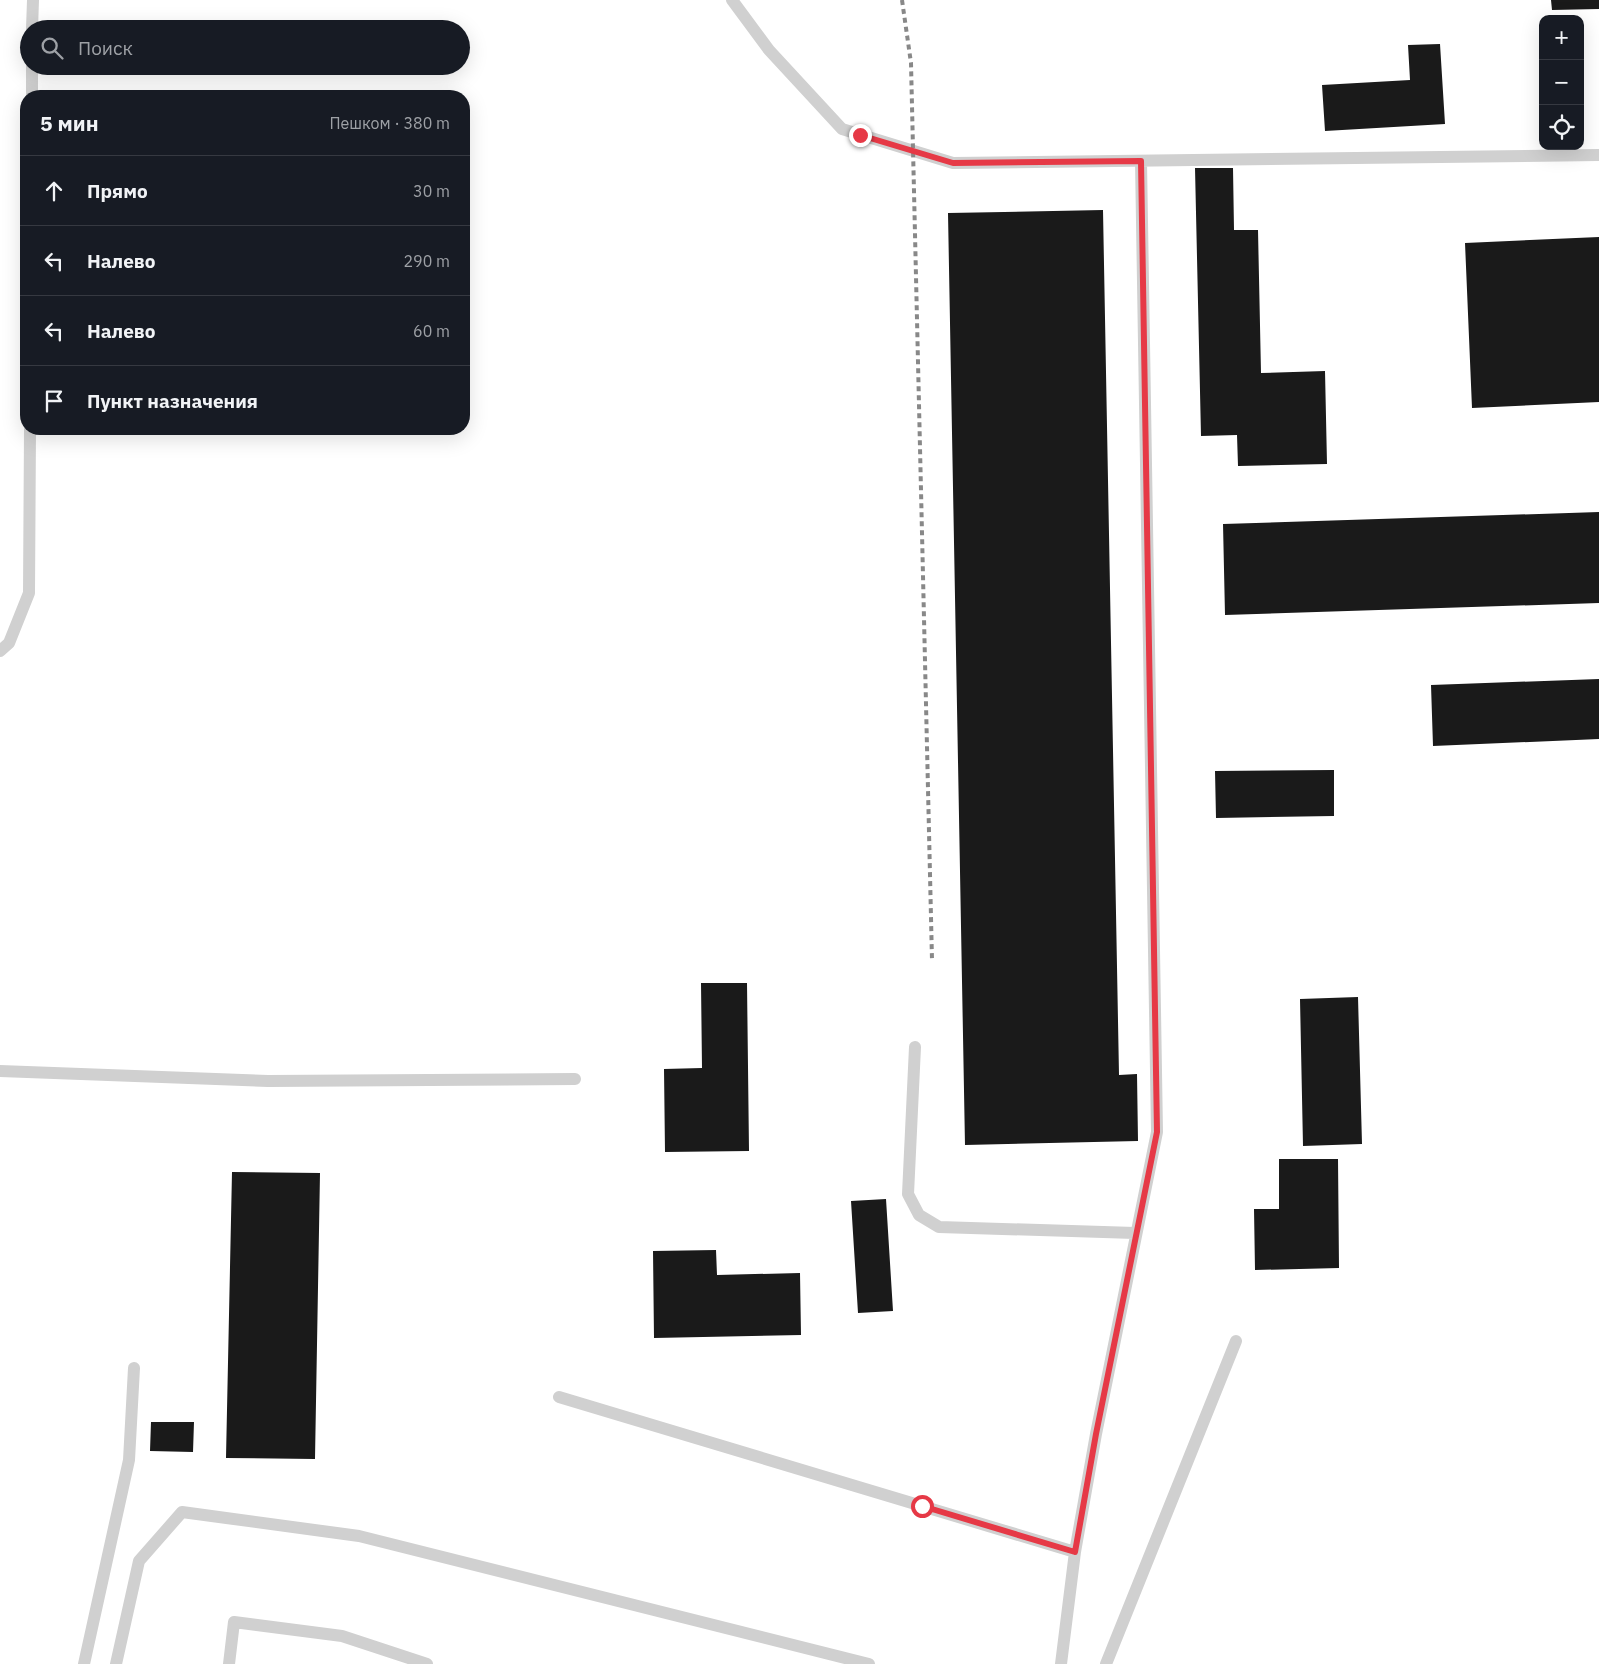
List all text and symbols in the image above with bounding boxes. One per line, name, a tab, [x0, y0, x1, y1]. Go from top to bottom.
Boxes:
map controls	[1539, 15, 1584, 150]
button: +	[1539, 15, 1584, 60]
search box	[20, 20, 470, 75]
icon: search	[38, 34, 66, 62]
text: Поиск	[78, 36, 133, 60]
button: −	[1539, 60, 1584, 105]
button: locate	[1539, 105, 1584, 150]
text: 5 мин	[40, 109, 99, 137]
text: Пешком · 380 m	[329, 113, 450, 133]
route end	[849, 124, 872, 147]
icon: ahead	[40, 177, 68, 205]
text: Прямо	[87, 179, 148, 203]
text: 30 m	[413, 181, 450, 201]
icon: left	[40, 247, 68, 275]
text: Налево	[87, 249, 156, 273]
text: 290 m	[403, 251, 450, 271]
icon: left	[40, 317, 68, 345]
text: Налево	[87, 319, 156, 343]
text: 60 m	[413, 321, 450, 341]
icon: arrive	[40, 387, 68, 415]
text: Пункт назначения	[87, 389, 258, 413]
route start	[911, 1495, 934, 1518]

